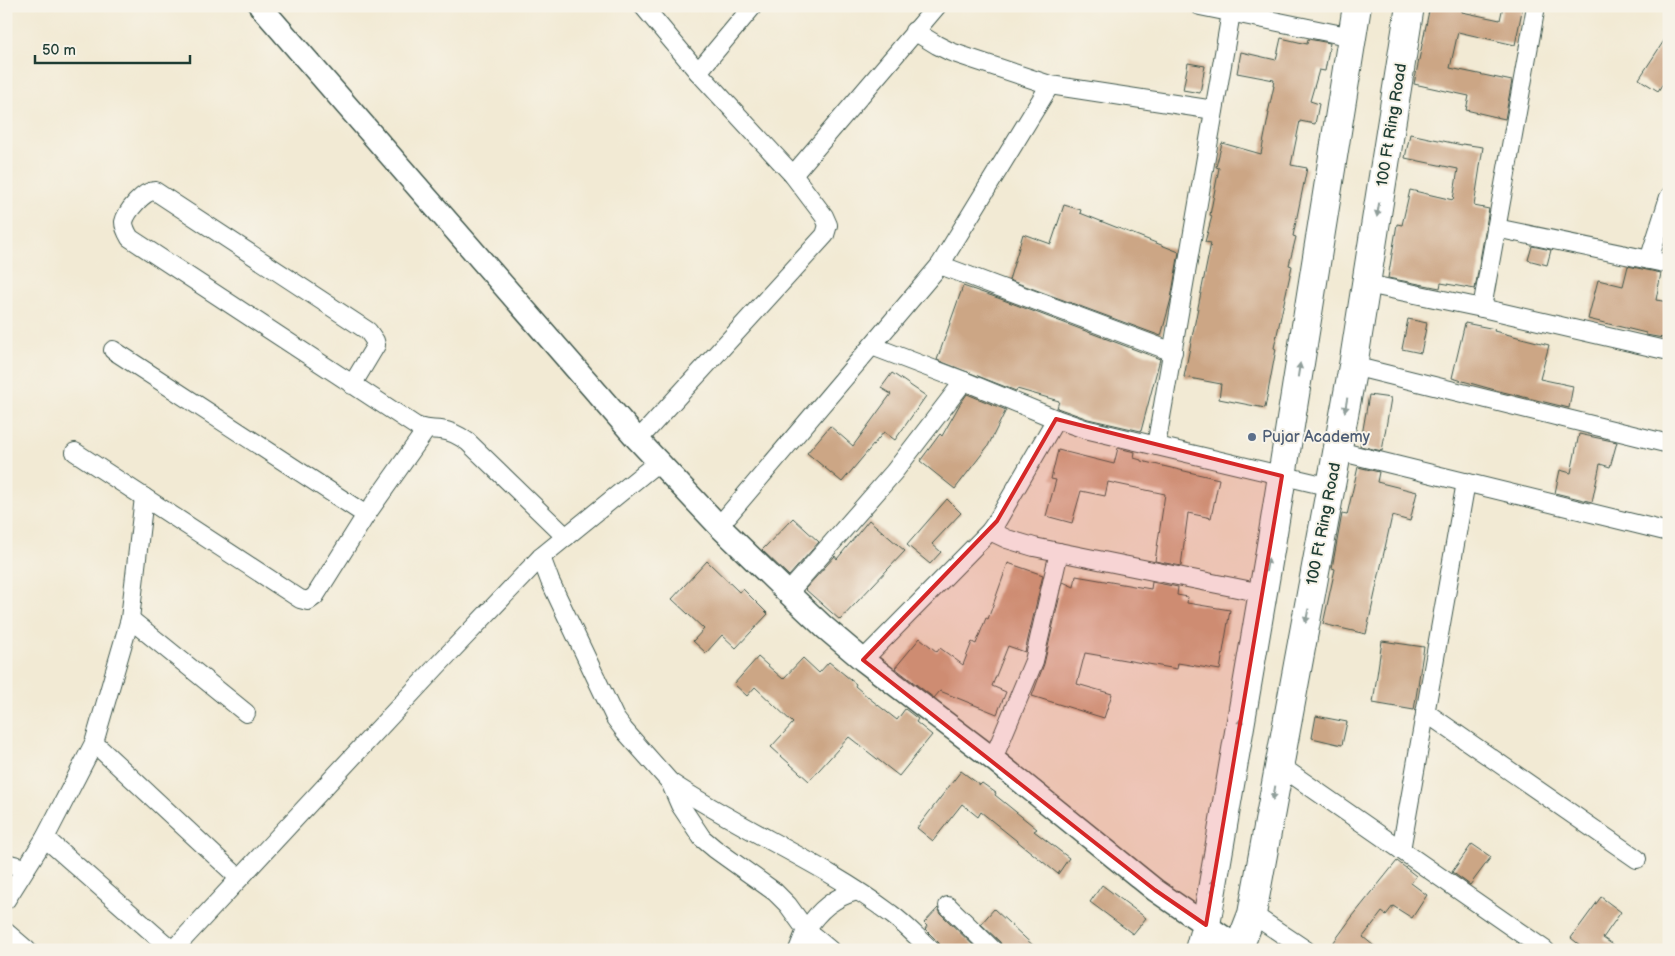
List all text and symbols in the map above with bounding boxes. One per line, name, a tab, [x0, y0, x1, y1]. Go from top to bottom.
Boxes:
scale bar	[35, 32, 190, 64]
text: 50 m	[42, 41, 76, 60]
street label: 100 Ft Ring Road	[1373, 62, 1411, 188]
one-way arrow	[1374, 202, 1382, 218]
one-way arrow	[1295, 361, 1303, 377]
one-way arrow	[1342, 397, 1350, 413]
place label: Pujar Academy	[1262, 428, 1371, 447]
marker: Pujar Academy	[1246, 431, 1258, 443]
street label: 100 Ft Ring Road	[1303, 461, 1345, 587]
one-way arrow	[1264, 556, 1272, 572]
one-way arrow	[1302, 609, 1310, 625]
one-way arrow	[1236, 716, 1244, 732]
one-way arrow	[1269, 786, 1277, 802]
one-way arrow	[1209, 877, 1217, 893]

